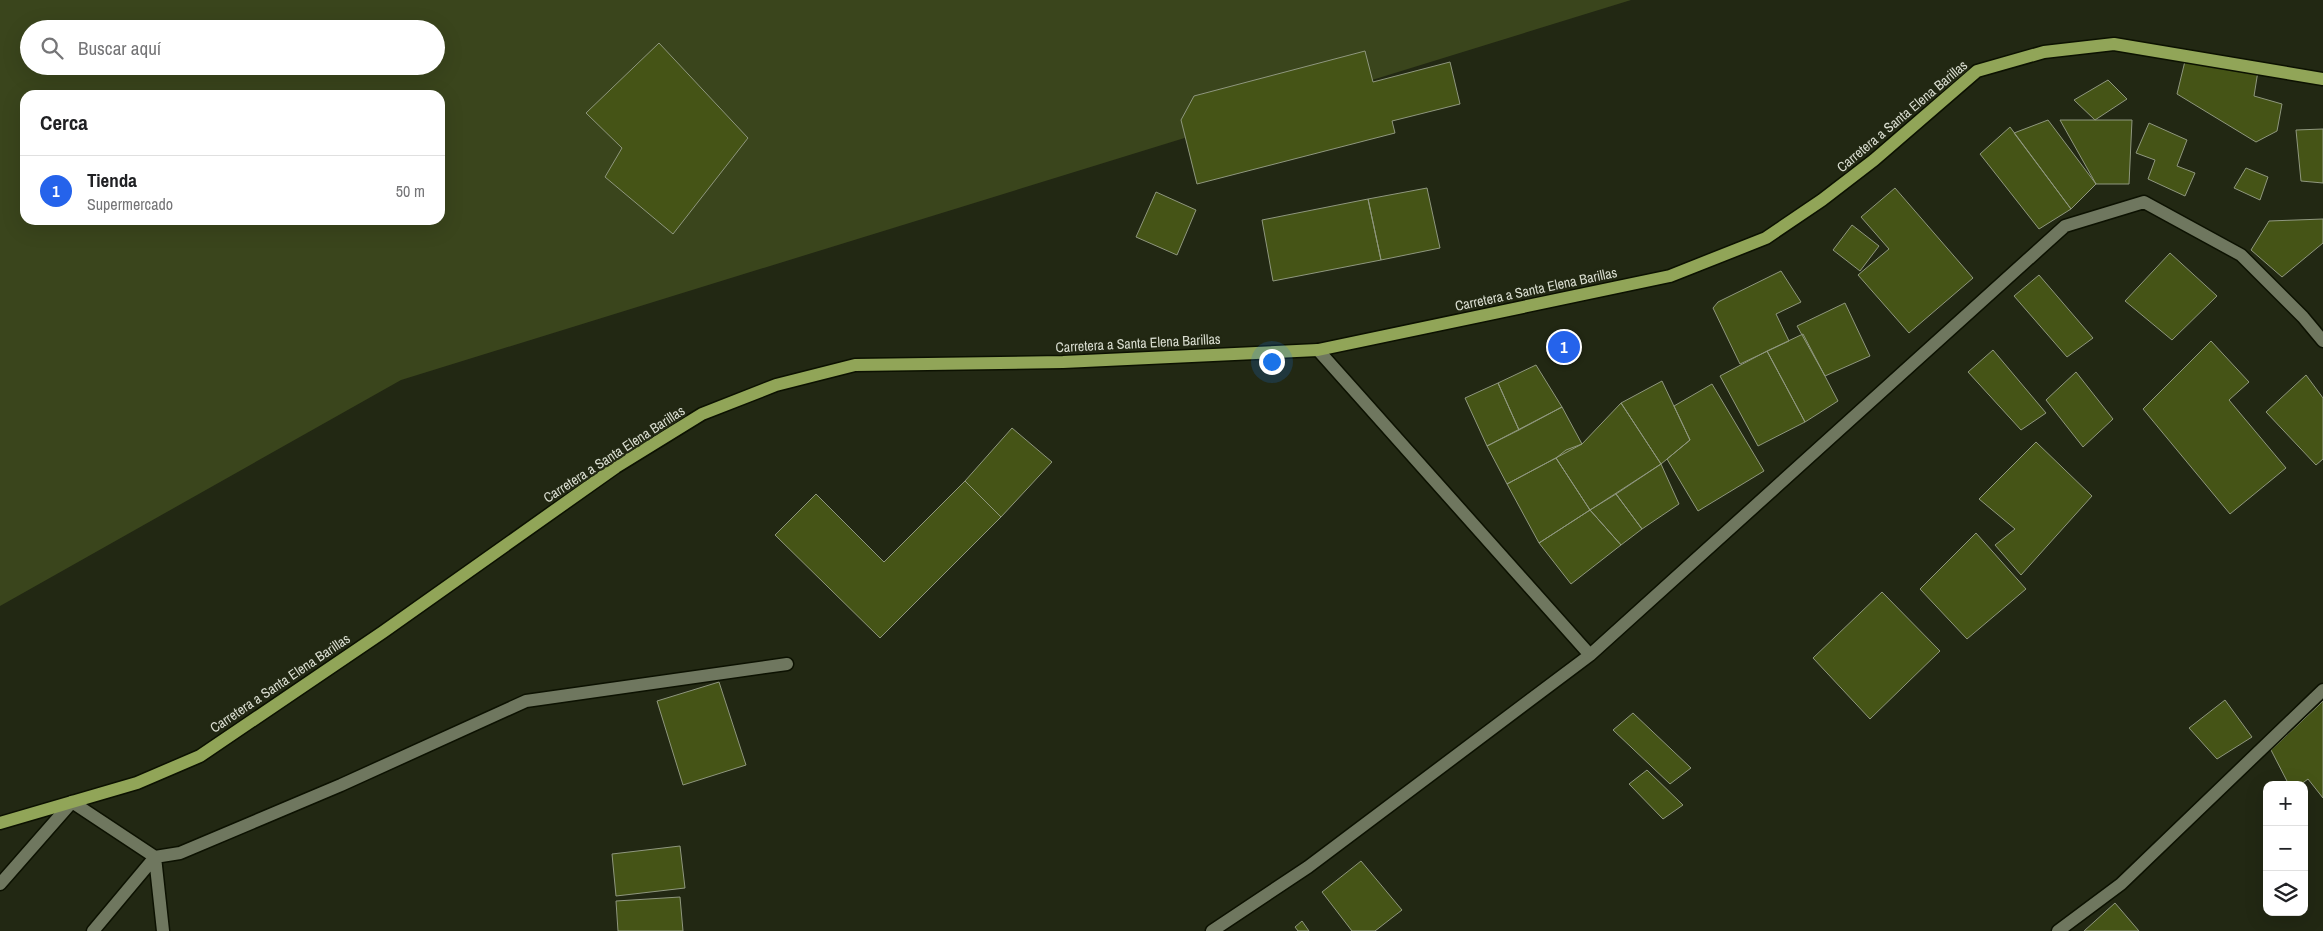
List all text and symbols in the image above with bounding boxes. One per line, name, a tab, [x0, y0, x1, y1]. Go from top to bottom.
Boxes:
search box	[20, 20, 445, 75]
icon: search	[38, 34, 66, 62]
text: Buscar aquí	[78, 35, 161, 61]
street label: Carretera a Santa Elena Barillas	[1833, 56, 1971, 176]
text: Cerca	[40, 108, 88, 137]
text: Tienda	[87, 167, 137, 193]
text: 1	[52, 180, 60, 202]
text: 50 m	[396, 180, 425, 202]
text: Supermercado	[87, 193, 173, 215]
street label: Carretera a Santa Elena Barillas	[1453, 263, 1619, 315]
pin: 1	[1548, 328, 1580, 366]
street label: Carretera a Santa Elena Barillas	[1055, 330, 1221, 356]
your location	[1259, 349, 1285, 375]
street label: Carretera a Santa Elena Barillas	[540, 401, 688, 507]
street label: Carretera a Santa Elena Barillas	[206, 629, 354, 737]
map controls	[2263, 781, 2308, 916]
button: +	[2263, 781, 2308, 826]
button: −	[2263, 826, 2308, 871]
button: layers	[2263, 871, 2308, 916]

